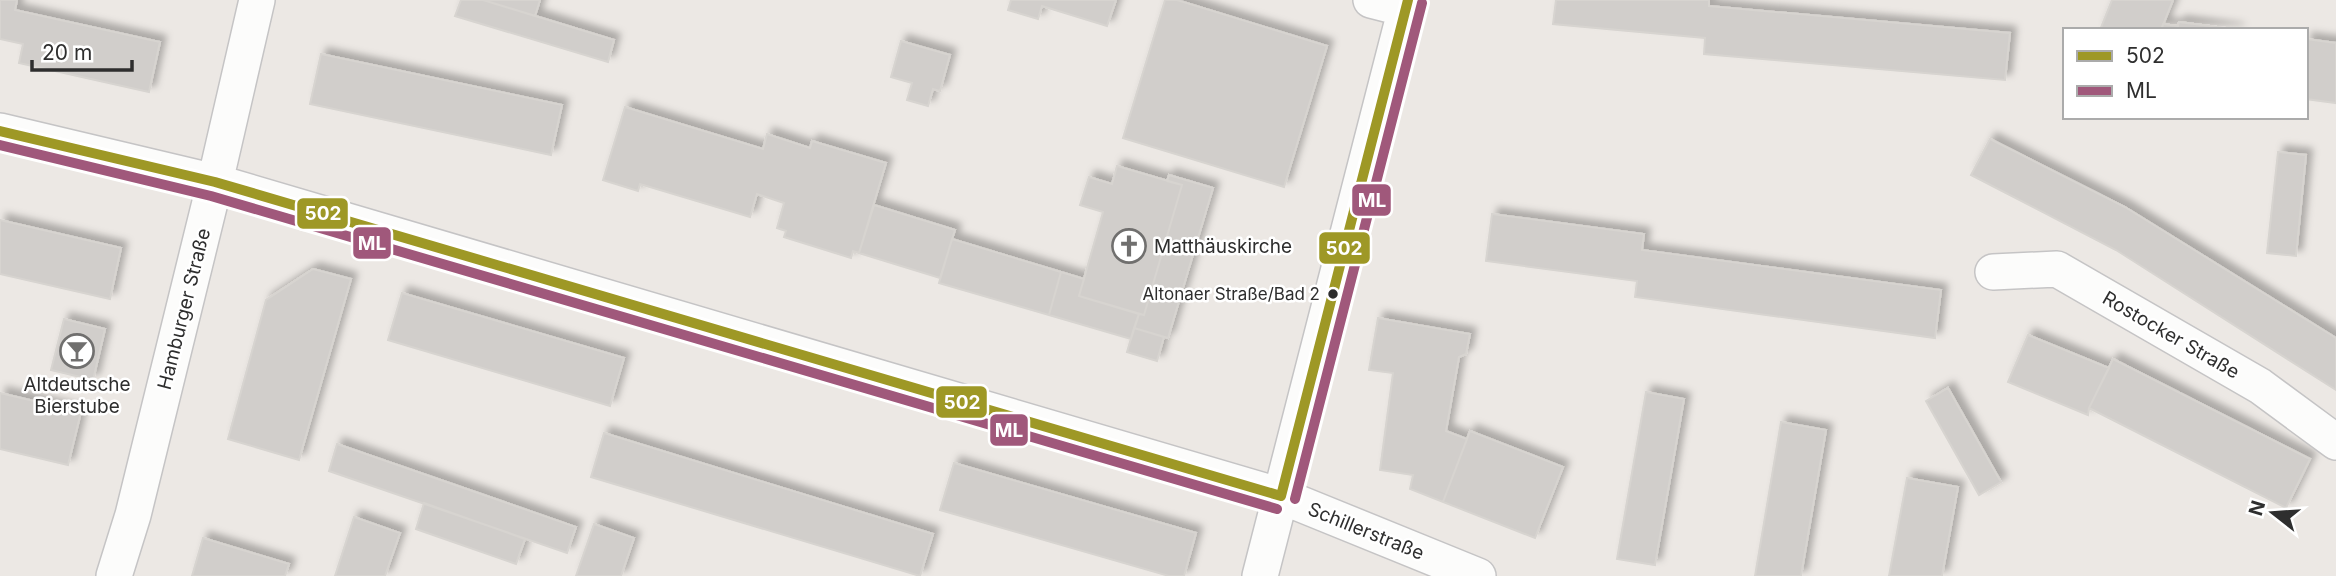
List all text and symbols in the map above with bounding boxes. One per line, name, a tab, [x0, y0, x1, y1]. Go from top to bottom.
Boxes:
scale bar	[32, 28, 131, 72]
legend	[2063, 28, 2308, 119]
text: 20 m	[42, 40, 92, 65]
text: 502	[2126, 43, 2165, 68]
text: ML	[2126, 78, 2157, 103]
line badge: ML	[1351, 183, 1392, 217]
text: ML	[1358, 189, 1386, 212]
line badge: 502	[296, 197, 349, 230]
text: 502	[305, 202, 341, 225]
street label: Hamburger Straße	[153, 226, 215, 392]
line badge: ML	[352, 226, 392, 260]
church icon: Matthäuskirche	[1110, 227, 1148, 265]
line badge: 502	[1318, 231, 1371, 265]
text: ML	[358, 232, 386, 255]
place label: Matthäuskirche	[1154, 235, 1292, 258]
text: 502	[1326, 237, 1362, 260]
place label: Altonaer Straße/Bad 2	[1142, 284, 1320, 304]
street label: Rostocker Straße	[2098, 286, 2244, 384]
marker: Altonaer Straße/Bad 2	[1326, 287, 1340, 301]
bar icon: Altdeutsche Bierstube	[58, 332, 96, 370]
place label: Altdeutsche Bierstube	[23, 373, 131, 418]
line badge: 502	[935, 385, 988, 419]
text: 502	[944, 391, 980, 414]
line badge: ML	[989, 413, 1029, 447]
text: ML	[995, 419, 1023, 442]
north arrow	[2238, 478, 2308, 548]
street label: Schillerstraße	[1305, 497, 1427, 565]
text: N	[2244, 498, 2270, 518]

